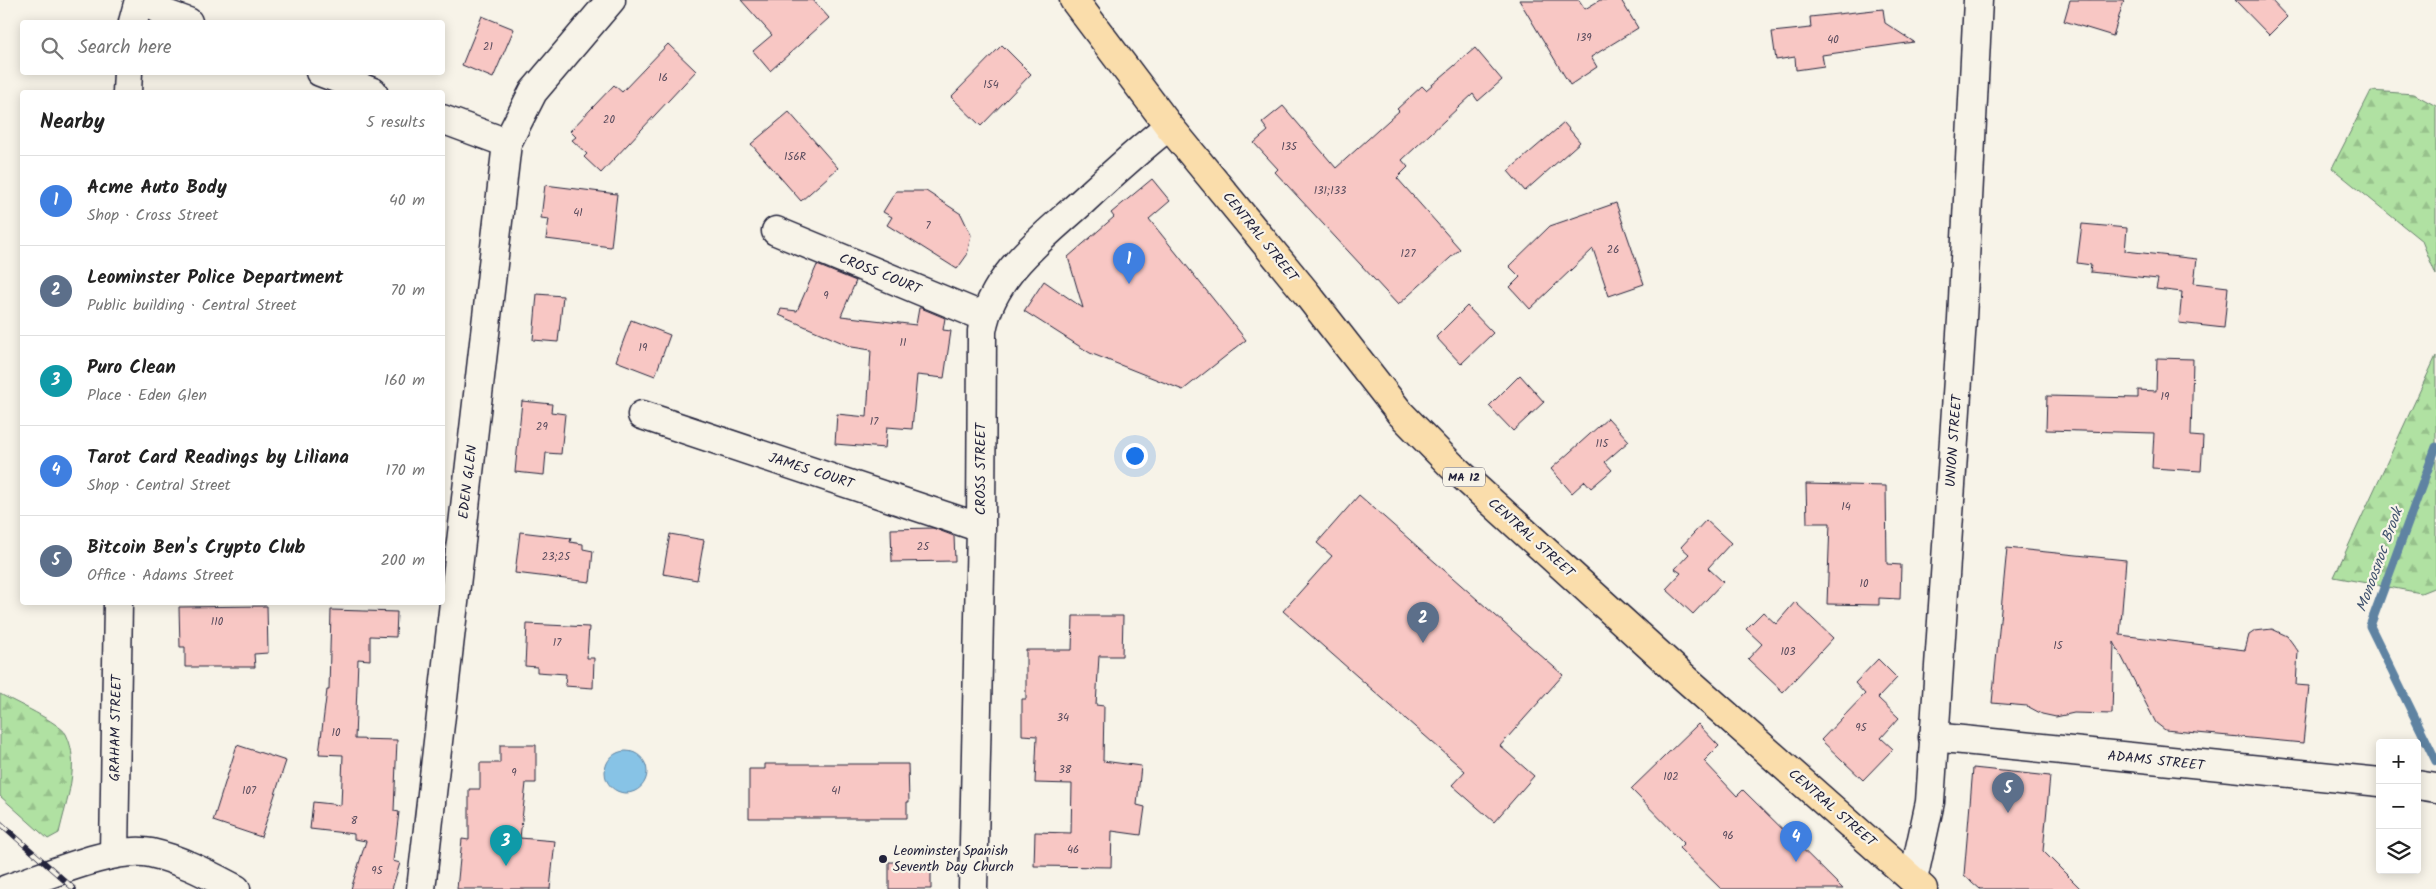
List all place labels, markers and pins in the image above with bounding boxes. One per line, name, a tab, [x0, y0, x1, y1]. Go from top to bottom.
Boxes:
pin: 1	[1113, 243, 1145, 284]
pin: 2	[1407, 602, 1439, 643]
pin: 5	[1992, 772, 2024, 813]
pin: 4	[1780, 821, 1812, 862]
pin: 3	[490, 825, 522, 866]
place label: Leominster Spanish Seventh Day Church	[893, 840, 1014, 878]
marker: Leominster Spanish Seventh Day Church	[877, 853, 889, 865]

